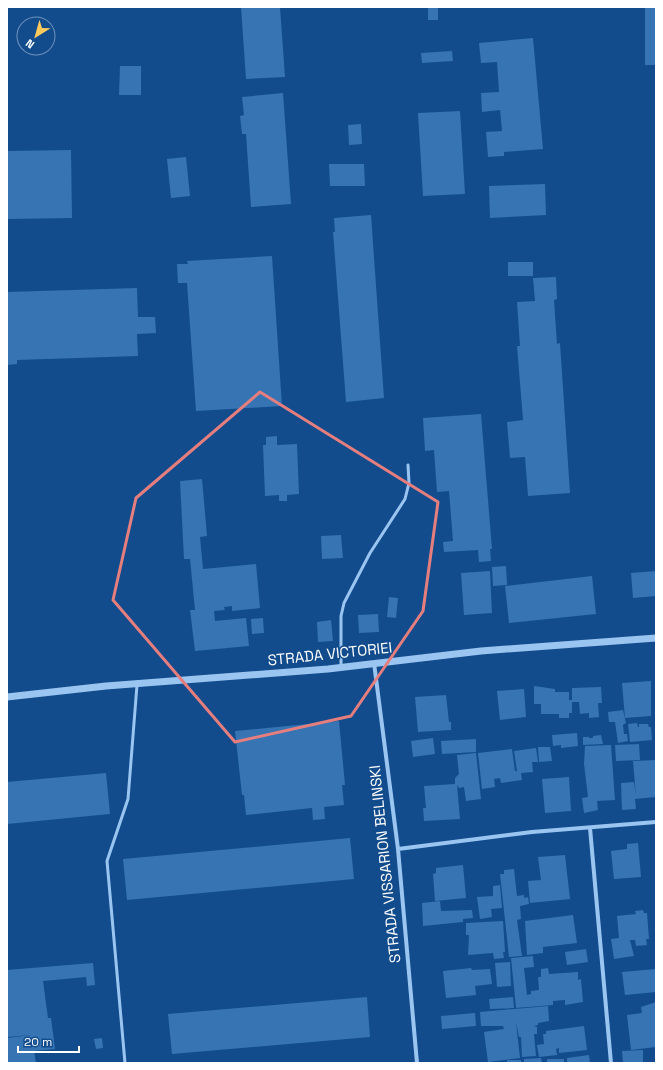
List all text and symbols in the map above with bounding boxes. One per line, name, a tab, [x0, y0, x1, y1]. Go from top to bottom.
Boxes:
north arrow	[16, 16, 56, 56]
text: N	[23, 36, 37, 52]
street label: STRADA VICTORIEI	[267, 638, 393, 669]
street label: STRADA VISSARION BELINSKI	[365, 764, 404, 964]
scale bar	[18, 1028, 79, 1054]
text: 20 m	[24, 1034, 52, 1050]

